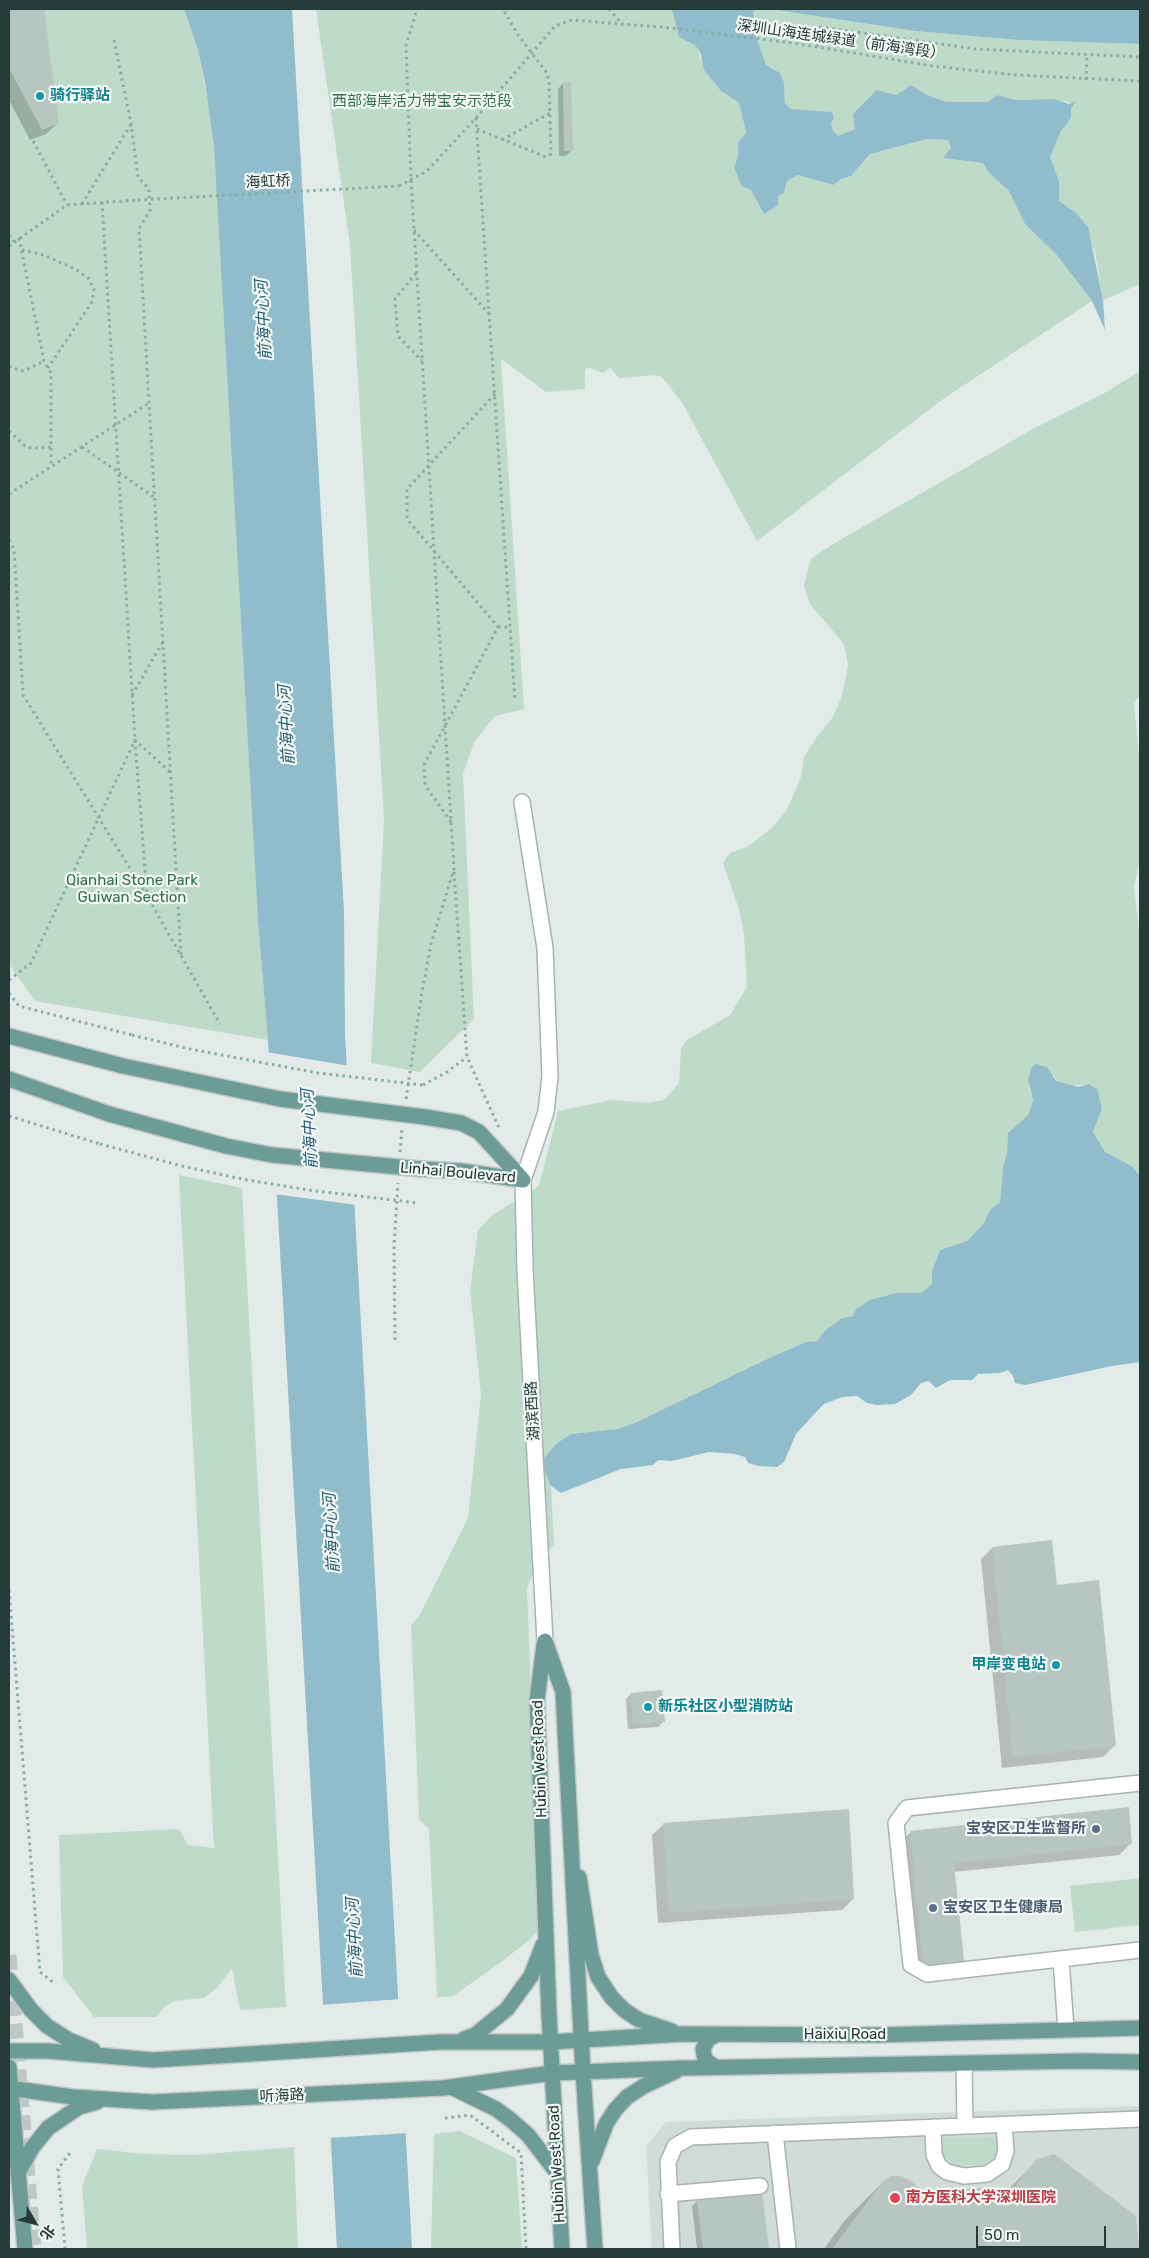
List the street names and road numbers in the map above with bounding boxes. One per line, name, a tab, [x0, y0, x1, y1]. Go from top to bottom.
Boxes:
street label: 深圳山海连城绿道（前海湾段）	[736, 16, 946, 64]
street label: 海虹桥	[245, 172, 291, 192]
street label: Linhai Boulevard	[399, 1159, 517, 1187]
street label: 湖滨西路	[522, 1381, 544, 1441]
street label: Hubin West Road	[529, 1700, 551, 1818]
street label: Haixiu Road	[804, 2026, 886, 2044]
street label: 听海路	[259, 2086, 305, 2106]
street label: Hubin West Road	[545, 2105, 569, 2223]

